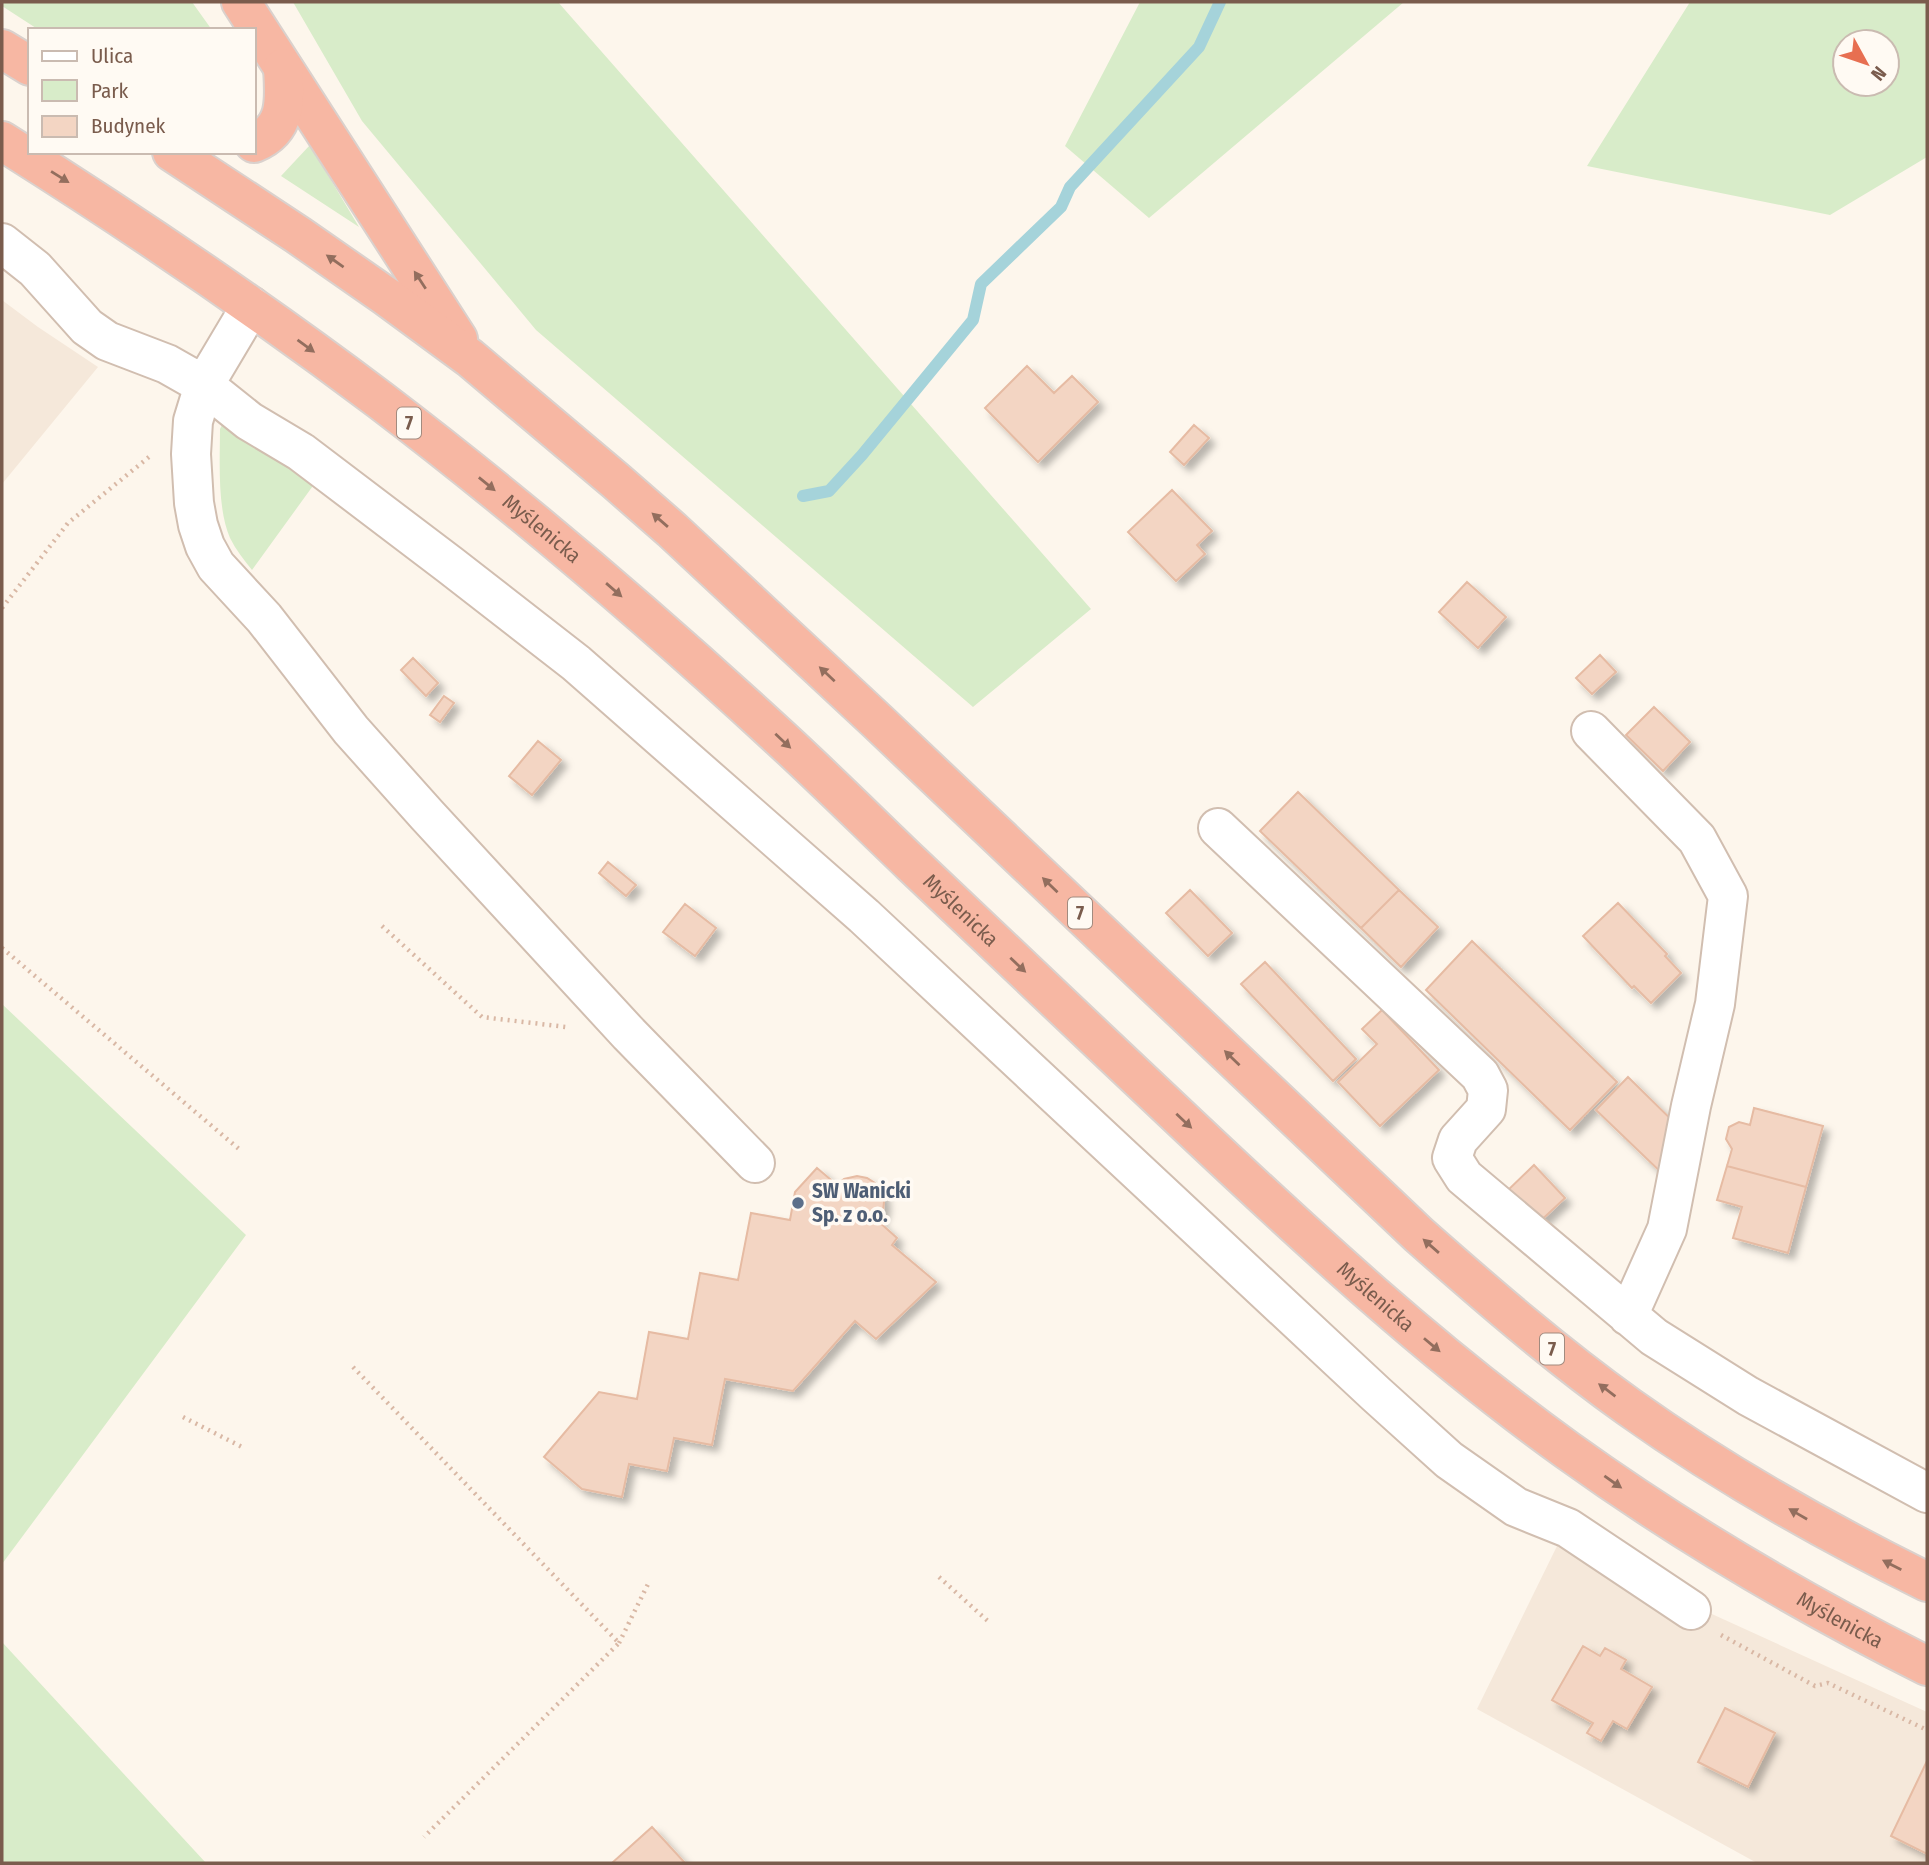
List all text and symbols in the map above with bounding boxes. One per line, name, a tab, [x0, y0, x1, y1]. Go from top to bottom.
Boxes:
legend	[28, 28, 256, 154]
north arrow	[1831, 28, 1901, 98]
text: Ulica	[91, 43, 133, 69]
text: N	[1866, 62, 1891, 85]
text: Park	[91, 78, 129, 104]
text: Budynek	[91, 113, 166, 139]
one-way arrow	[50, 171, 69, 184]
one-way arrow	[326, 255, 345, 268]
one-way arrow	[414, 270, 427, 290]
one-way arrow	[297, 339, 315, 353]
road number: 7	[397, 408, 421, 438]
one-way arrow	[477, 477, 495, 492]
street label: Myślenicka	[497, 489, 586, 569]
one-way arrow	[652, 513, 669, 528]
one-way arrow	[605, 582, 622, 597]
one-way arrow	[819, 667, 836, 683]
one-way arrow	[774, 733, 791, 749]
street label: Myślenicka	[918, 868, 1004, 952]
one-way arrow	[1041, 876, 1058, 893]
road number: 7	[1068, 897, 1092, 928]
one-way arrow	[1010, 956, 1027, 973]
one-way arrow	[1224, 1051, 1241, 1067]
one-way arrow	[1175, 1113, 1193, 1129]
place label: SW Wanicki Sp. z o.o.	[812, 1178, 911, 1228]
marker: SW Wanicki Sp. z o.o.	[790, 1195, 806, 1211]
one-way arrow	[1422, 1238, 1440, 1254]
street label: Myślenicka	[1332, 1256, 1420, 1337]
road number: 7	[1540, 1334, 1564, 1364]
one-way arrow	[1423, 1337, 1441, 1353]
one-way arrow	[1598, 1384, 1616, 1398]
one-way arrow	[1604, 1475, 1622, 1489]
one-way arrow	[1788, 1508, 1807, 1520]
one-way arrow	[1882, 1559, 1902, 1570]
street label: Myślenicka	[1792, 1586, 1887, 1654]

